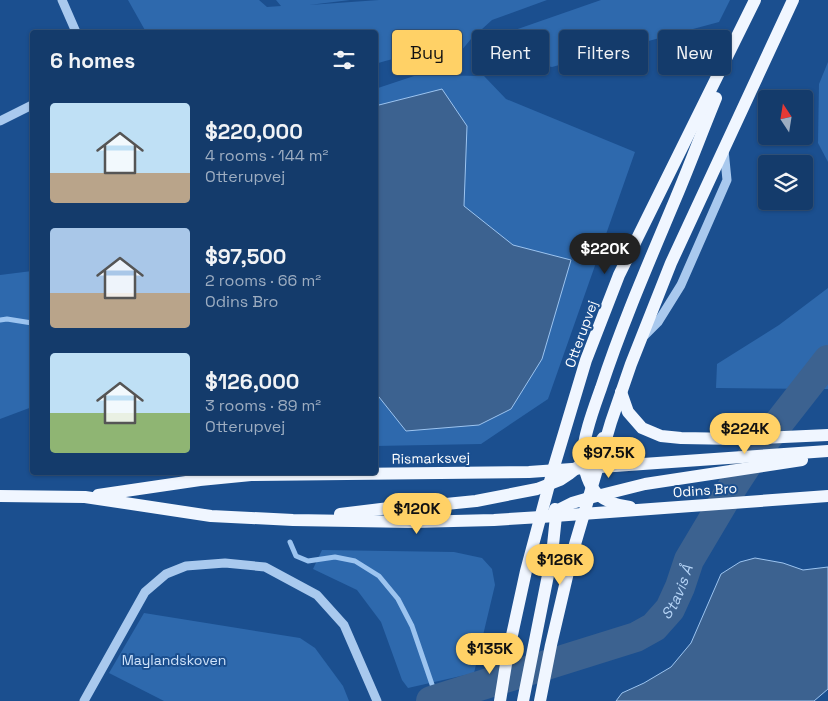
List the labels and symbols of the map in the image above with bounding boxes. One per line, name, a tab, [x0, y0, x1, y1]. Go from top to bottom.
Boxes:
north arrow	[758, 90, 812, 145]
pin: $220K	[570, 232, 640, 275]
street label: Otterupvej	[561, 298, 601, 370]
pin: $224K	[710, 412, 780, 455]
pin: $97.5K	[568, 436, 650, 479]
street label: Rismarksvej	[392, 448, 470, 468]
street label: Odins Bro	[672, 479, 738, 501]
pin: $120K	[382, 492, 452, 535]
pin: $126K	[525, 544, 595, 586]
water label: Stavis Å	[656, 562, 696, 623]
pin: $135K	[455, 632, 525, 675]
park label: Maylandskoven	[122, 651, 226, 669]

